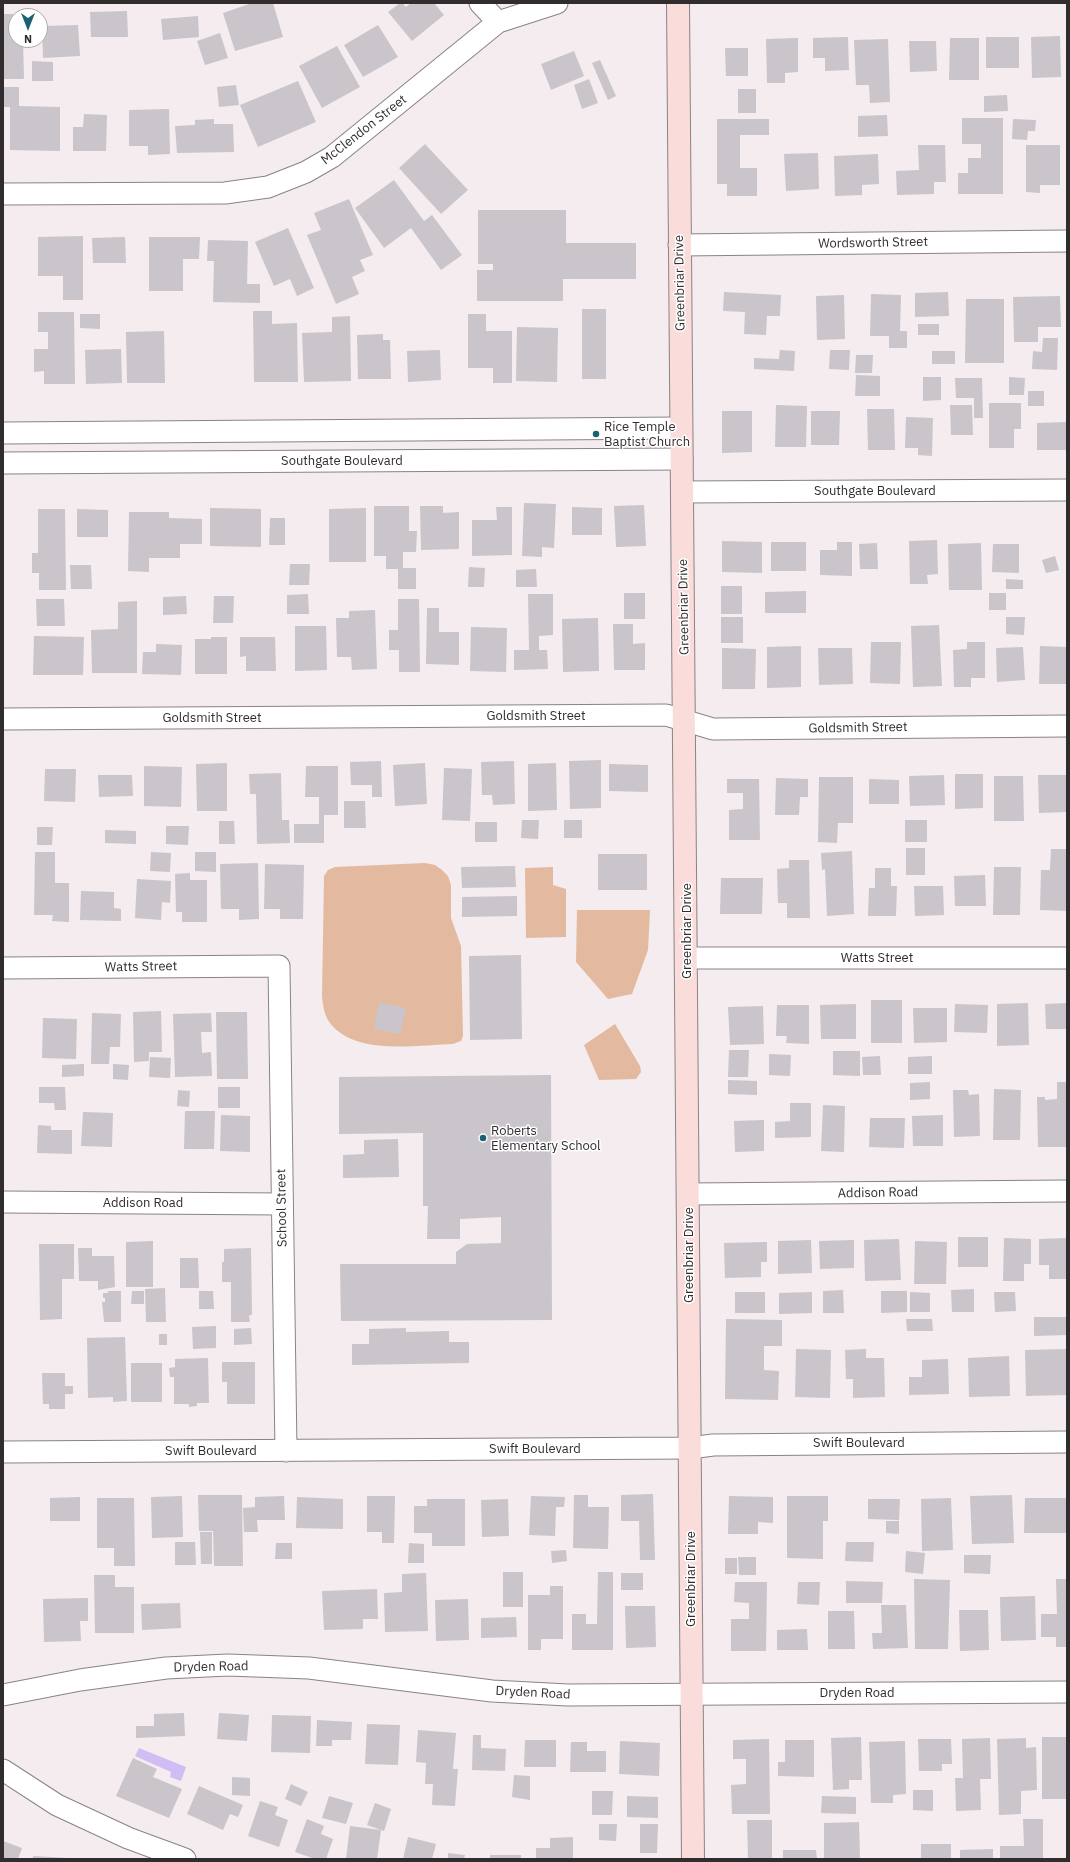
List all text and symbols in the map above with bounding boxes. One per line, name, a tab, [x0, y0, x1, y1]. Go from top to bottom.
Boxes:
north arrow	[8, 8, 48, 48]
text: N	[24, 32, 32, 46]
street label: McClendon Street	[318, 92, 410, 168]
street label: Wordsworth Street	[818, 234, 928, 252]
street label: Greenbriar Drive	[671, 235, 689, 331]
place label: Rice Temple Baptist Church	[604, 419, 690, 450]
marker: Rice Temple Baptist Church	[591, 429, 601, 439]
street label: Southgate Boulevard	[281, 453, 403, 469]
street label: Southgate Boulevard	[814, 483, 936, 499]
street label: Greenbriar Drive	[675, 559, 693, 655]
street label: Goldsmith Street	[487, 708, 585, 724]
street label: Goldsmith Street	[163, 710, 261, 726]
street label: Goldsmith Street	[808, 719, 908, 737]
street label: Greenbriar Drive	[679, 883, 695, 979]
street label: Watts Street	[841, 950, 913, 966]
street label: Watts Street	[105, 959, 177, 975]
place label: Roberts Elementary School	[491, 1123, 601, 1154]
marker: Roberts Elementary School	[478, 1133, 488, 1143]
street label: School Street	[274, 1169, 290, 1247]
street label: Addison Road	[838, 1184, 918, 1202]
street label: Addison Road	[103, 1195, 183, 1211]
street label: Greenbriar Drive	[681, 1207, 697, 1303]
street label: Swift Boulevard	[813, 1435, 905, 1451]
street label: Swift Boulevard	[489, 1441, 581, 1457]
street label: Swift Boulevard	[165, 1443, 257, 1459]
street label: Greenbriar Drive	[683, 1531, 699, 1627]
street label: Dryden Road	[173, 1659, 249, 1675]
street label: Dryden Road	[495, 1683, 571, 1703]
street label: Dryden Road	[819, 1685, 895, 1701]

